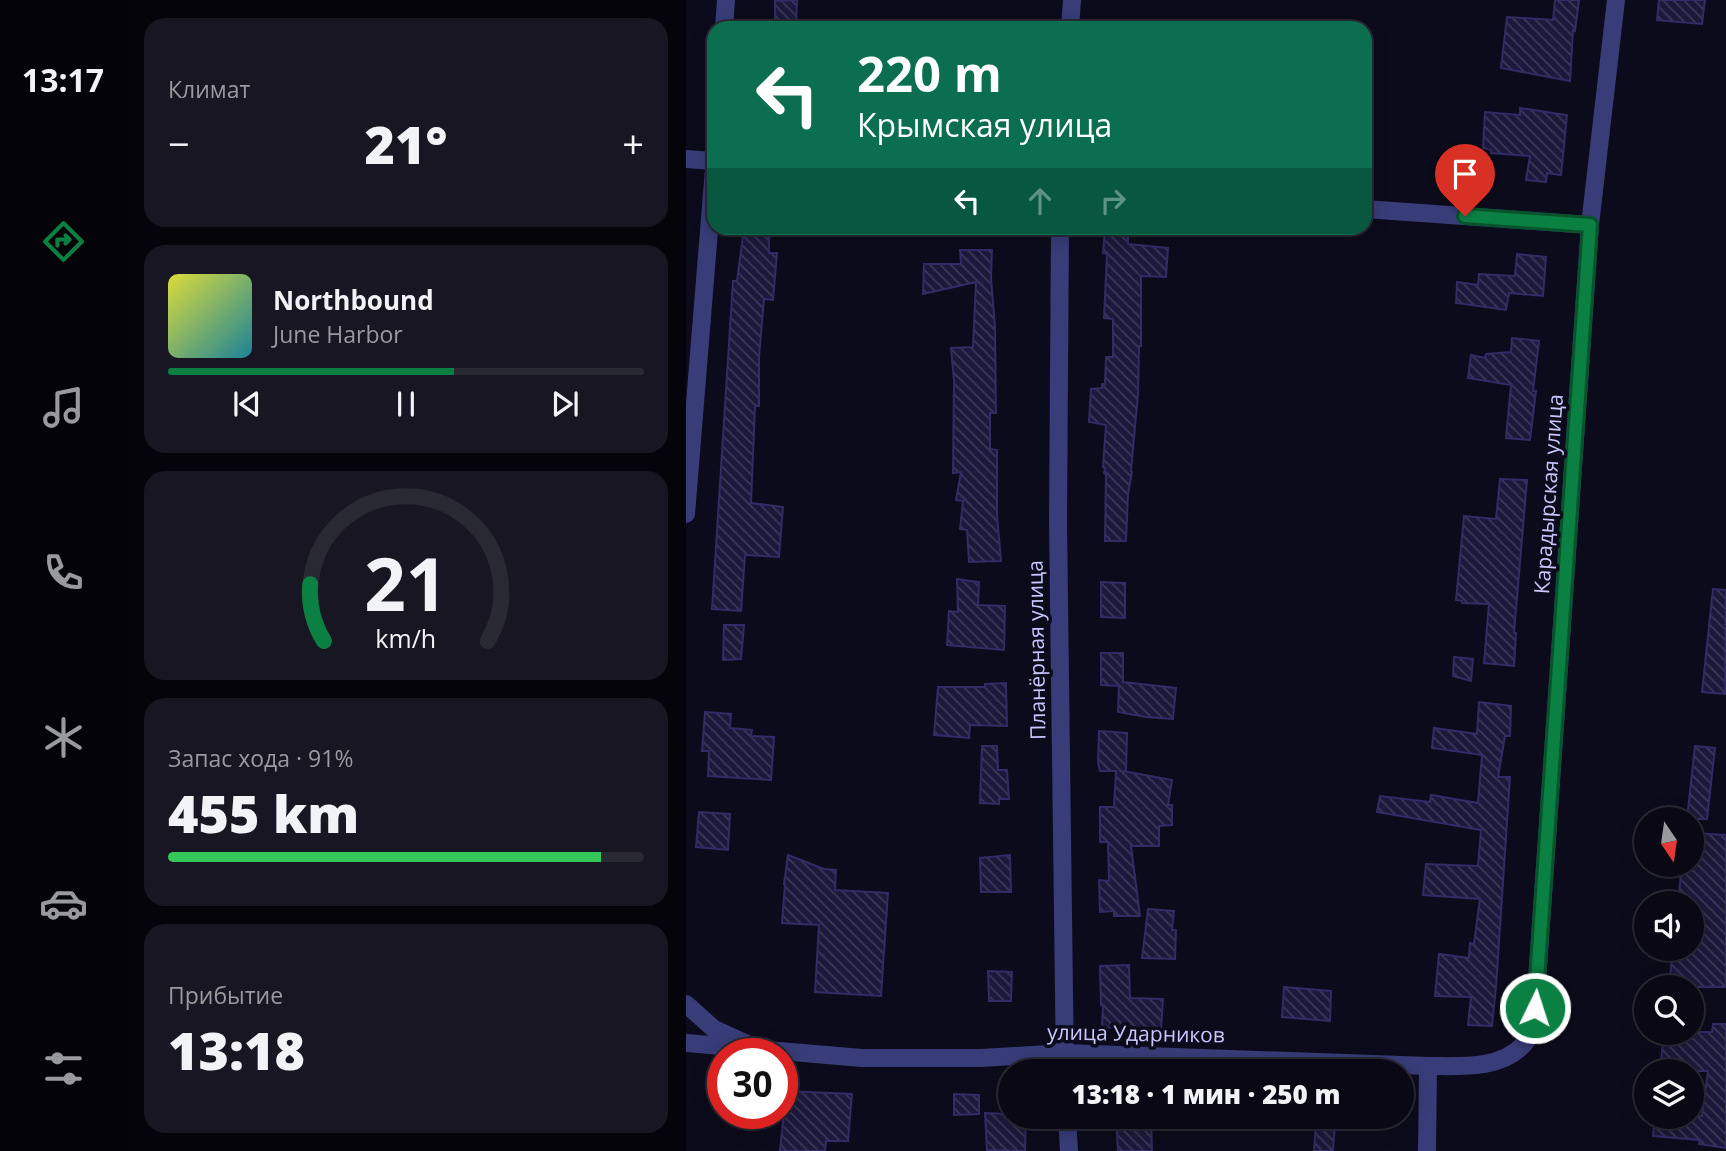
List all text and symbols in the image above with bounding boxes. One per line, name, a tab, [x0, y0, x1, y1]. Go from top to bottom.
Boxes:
text: 220 m	[857, 40, 1002, 106]
icon: left	[742, 49, 833, 140]
text: 13:17	[22, 58, 104, 101]
text: Климат	[168, 73, 250, 105]
text: Крымская улица	[857, 103, 1112, 146]
text: 21°	[365, 108, 447, 179]
text: −	[168, 117, 190, 169]
text: +	[622, 117, 644, 169]
pin	[1435, 144, 1495, 216]
icon: arrive	[1446, 155, 1484, 193]
icon: left	[948, 182, 986, 220]
icon: ahead	[1021, 182, 1059, 220]
icon: right	[1094, 182, 1132, 220]
icon: directions	[39, 217, 88, 266]
text: Northbound	[273, 282, 434, 318]
text: June Harbor	[273, 318, 403, 350]
icon: music	[39, 383, 88, 432]
icon: previous	[228, 385, 266, 423]
icon: pause	[387, 385, 425, 423]
icon: next	[546, 385, 584, 423]
street label: Карадырская улица	[1527, 393, 1569, 595]
text: 21	[364, 534, 448, 633]
icon: phone	[39, 548, 88, 597]
street label: Планёрная улица	[1020, 560, 1052, 740]
text: km/h	[376, 621, 436, 655]
icon: climate	[39, 713, 88, 762]
text: Запас хода · 91%	[168, 742, 353, 774]
text: 455 km	[168, 777, 359, 848]
north arrow	[1634, 807, 1704, 877]
map controls	[1634, 807, 1704, 1129]
icon: car	[39, 879, 88, 928]
button: sound	[1634, 891, 1704, 961]
position arrow	[1498, 971, 1572, 1045]
button: search	[1634, 975, 1704, 1045]
text: Прибытие	[168, 979, 283, 1011]
text: 13:18	[168, 1014, 305, 1085]
street label: улица Ударников	[1047, 1017, 1225, 1049]
speed limit sign: 30	[707, 1038, 798, 1129]
icon: filters	[39, 1044, 88, 1093]
button: layers	[1634, 1059, 1704, 1129]
text: 13:18 · 1 мин · 250 m	[1071, 1076, 1341, 1112]

